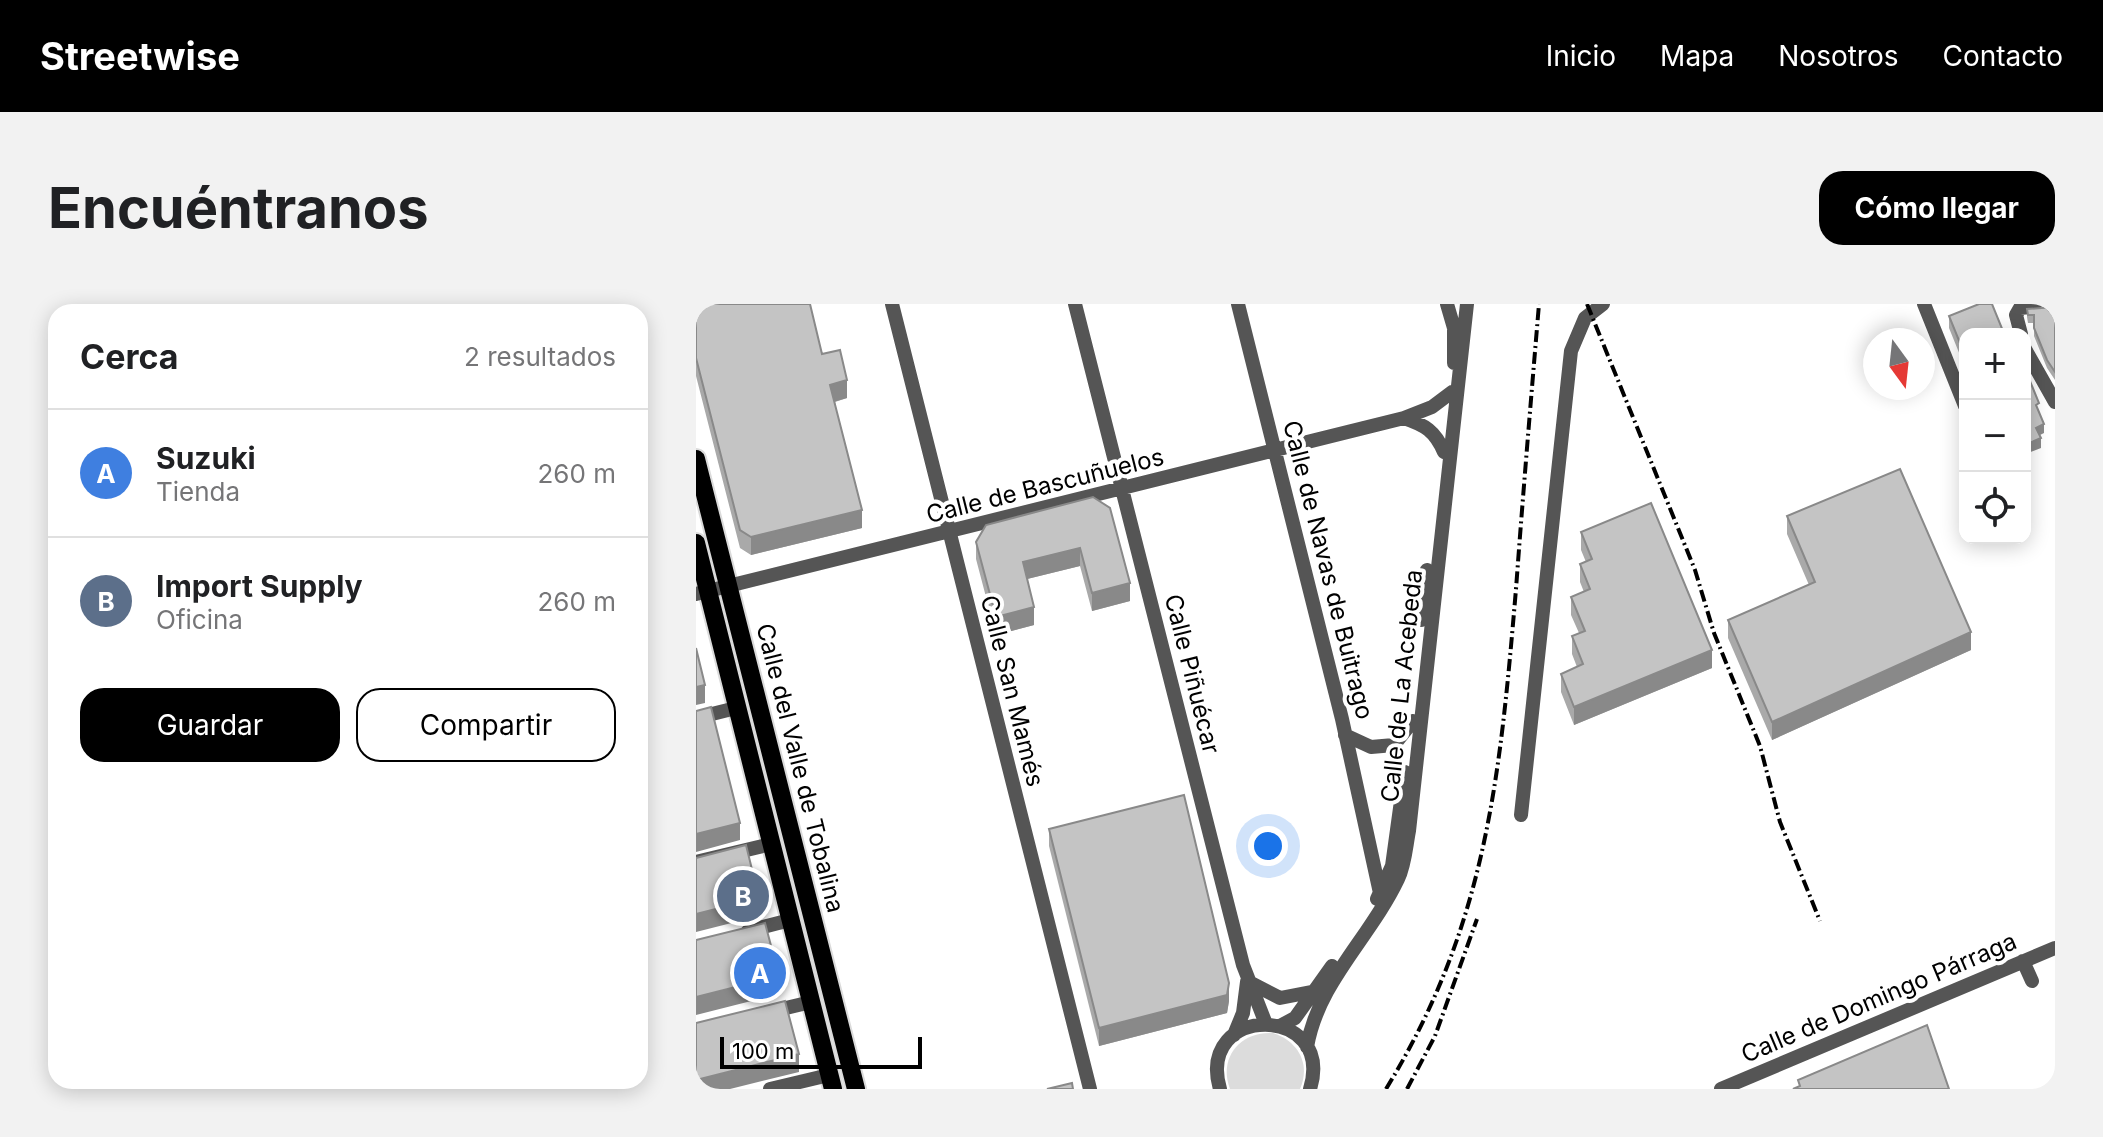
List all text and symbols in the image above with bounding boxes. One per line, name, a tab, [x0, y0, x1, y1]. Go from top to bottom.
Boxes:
text: Streetwise	[40, 33, 240, 79]
text: Inicio	[1546, 39, 1616, 73]
text: Mapa	[1660, 39, 1734, 73]
text: Nosotros	[1778, 39, 1899, 73]
text: Contacto	[1943, 39, 2063, 73]
button: Cómo llegar	[1819, 171, 2055, 245]
text: Encuéntranos	[48, 174, 429, 242]
north arrow	[1863, 328, 1935, 400]
map controls	[1959, 328, 2031, 544]
button: +	[1959, 328, 2031, 400]
text: Cerca	[80, 336, 179, 377]
text: 2 resultados	[464, 341, 616, 372]
button: −	[1959, 400, 2031, 472]
street label: Calle de Navas de Buitrago	[1277, 417, 1380, 722]
text: Suzuki	[156, 440, 256, 476]
street label: Calle de Bascuñuelos	[923, 442, 1167, 529]
text: A	[96, 458, 116, 489]
text: 260 m	[538, 458, 616, 489]
button: locate	[1959, 472, 2031, 544]
text: Tienda	[156, 476, 240, 507]
text: Import Supply	[156, 568, 363, 604]
street label: Calle de La Acebeda	[1375, 568, 1428, 804]
text: B	[97, 586, 115, 617]
text: 260 m	[538, 586, 616, 617]
street label: Calle Piñuécar	[1159, 591, 1226, 757]
street label: Calle San Mamés	[975, 592, 1050, 789]
text: Oficina	[156, 604, 243, 635]
street label: Calle del Valle de Tobalina	[750, 620, 850, 915]
button: Guardar	[80, 688, 340, 762]
button: Compartir	[356, 688, 616, 762]
your location	[1248, 826, 1288, 866]
pin: B	[717, 866, 769, 926]
street label: Calle de Domingo Párraga	[1737, 926, 2021, 1069]
pin: A	[734, 943, 786, 1003]
scale bar	[720, 1033, 922, 1069]
text: 100 m	[732, 1038, 794, 1064]

